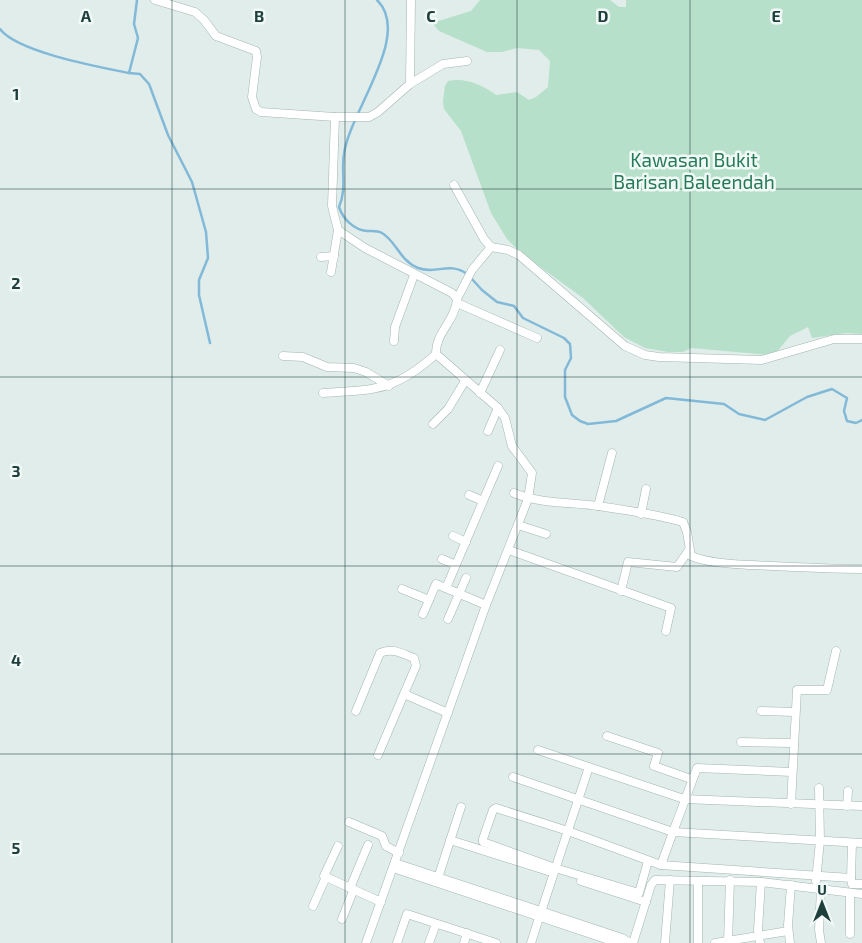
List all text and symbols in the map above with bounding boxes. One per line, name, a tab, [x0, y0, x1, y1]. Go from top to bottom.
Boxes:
text: A	[81, 6, 92, 25]
text: B	[254, 6, 264, 25]
text: C	[426, 6, 436, 25]
text: D	[598, 6, 609, 25]
text: E	[771, 6, 781, 25]
text: 1	[13, 84, 19, 103]
park label: Kawasan Bukit Barisan Baleendah	[613, 148, 775, 193]
text: 2	[11, 273, 21, 292]
text: 3	[11, 461, 21, 480]
text: 4	[11, 650, 21, 669]
text: 5	[12, 838, 21, 857]
north arrow	[797, 878, 847, 928]
text: U	[817, 881, 827, 898]

